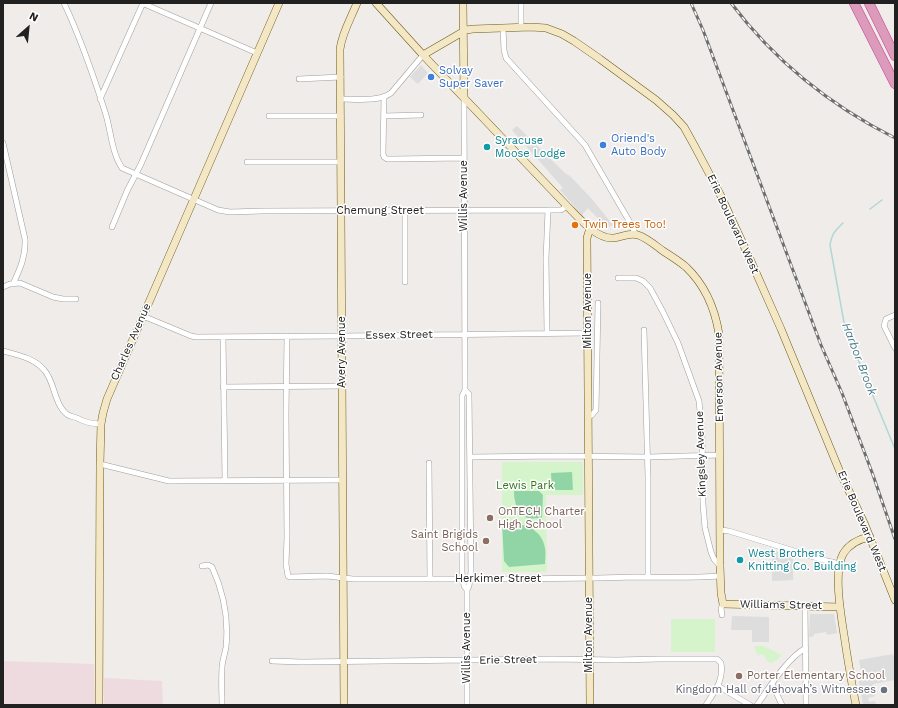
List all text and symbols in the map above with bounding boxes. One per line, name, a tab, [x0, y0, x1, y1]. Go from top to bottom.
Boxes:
north arrow	[8, 8, 48, 48]
text: N	[27, 9, 40, 25]
place label: Solvay Super Saver	[439, 64, 504, 90]
marker: Solvay Super Saver	[426, 72, 436, 82]
place label: Oriend's Auto Body	[611, 132, 666, 158]
place label: Syracuse Moose Lodge	[495, 134, 566, 160]
marker: Oriend's Auto Body	[598, 140, 608, 150]
marker: Syracuse Moose Lodge	[482, 142, 492, 152]
street label: Willis Avenue	[457, 160, 471, 232]
street label: Erie Boulevard West	[704, 172, 762, 276]
street label: Chemung Street	[336, 204, 424, 218]
place label: Twin Trees Too!	[583, 218, 666, 232]
marker: Twin Trees Too!	[570, 220, 580, 230]
street label: Milton Avenue	[581, 273, 595, 349]
street label: Charles Avenue	[108, 301, 154, 383]
street label: Avery Avenue	[335, 316, 349, 388]
water label: Harbor Brook	[839, 321, 879, 397]
street label: Essex Street	[365, 328, 433, 342]
street label: Emerson Avenue	[712, 332, 726, 422]
street label: Kingsley Avenue	[693, 411, 709, 497]
street label: Erie Boulevard West	[835, 469, 889, 573]
park label: Lewis Park	[496, 479, 554, 493]
place label: OnTECH Charter High School	[498, 505, 585, 531]
marker: OnTECH Charter High School	[485, 513, 495, 523]
place label: Saint Brigids School	[411, 528, 478, 554]
marker: Saint Brigids School	[481, 536, 491, 546]
place label: West Brothers Knitting Co. Building	[748, 547, 856, 573]
marker: West Brothers Knitting Co. Building	[735, 555, 745, 565]
street label: Herkimer Street	[455, 572, 541, 586]
street label: Milton Avenue	[582, 597, 596, 673]
street label: Williams Street	[740, 598, 822, 612]
street label: Willis Avenue	[460, 612, 474, 684]
street label: Erie Street	[479, 653, 537, 667]
place label: Porter Elementary School	[747, 669, 885, 683]
marker: Porter Elementary School	[734, 671, 744, 681]
place label: Kingdom Hall of Jehovah’s Witnesses	[675, 683, 876, 697]
marker: Kingdom Hall of Jehovah’s Witnesses	[879, 685, 889, 695]

